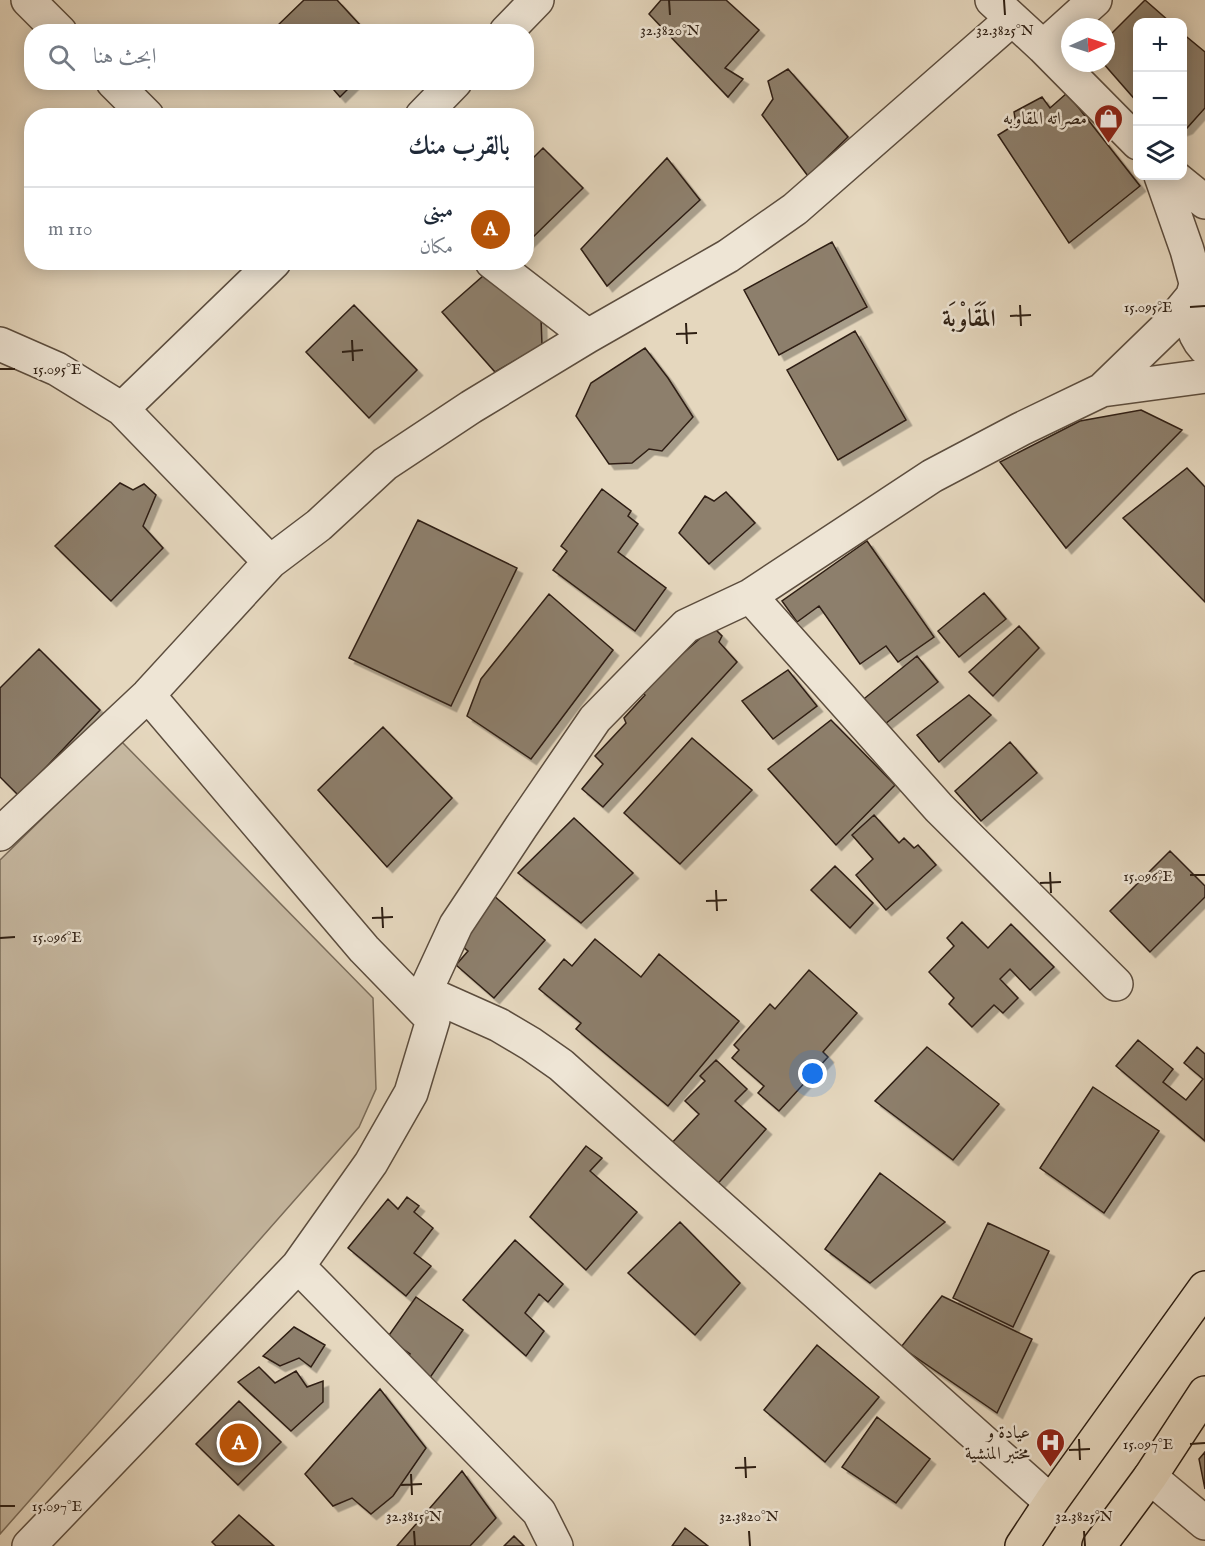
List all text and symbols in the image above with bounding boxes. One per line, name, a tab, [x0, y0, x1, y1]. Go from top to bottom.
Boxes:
north arrow	[1061, 18, 1115, 72]
map controls	[1133, 18, 1187, 180]
button: +	[1133, 18, 1187, 72]
text: 32.3820°N	[640, 21, 700, 40]
text: 32.3825°N	[976, 21, 1034, 40]
search box	[24, 24, 534, 90]
icon: search	[45, 41, 78, 74]
text: ابحث هنا	[93, 43, 156, 71]
button: −	[1133, 72, 1187, 126]
shop icon: مصراته المقاوبه	[1092, 102, 1124, 144]
place label: مصراته المقاوبه	[1003, 108, 1087, 131]
button: layers	[1133, 126, 1187, 180]
text: بالقرب منك	[408, 130, 510, 163]
text: مبنى	[423, 197, 453, 225]
text: 110 m	[48, 217, 92, 242]
text: A	[484, 217, 497, 242]
text: مكان	[419, 235, 453, 260]
text: 15.095°E	[1124, 298, 1172, 317]
district label: المَقَاوْبَة	[942, 300, 996, 335]
text: 15.095°E	[33, 360, 81, 379]
text: 15.096°E	[1123, 867, 1173, 886]
text: 15.096°E	[32, 928, 82, 947]
your location	[798, 1059, 827, 1088]
pin: A	[220, 1420, 258, 1466]
place label: عيادة و مختبر المنشية	[965, 1422, 1030, 1466]
hospital icon: عيادة و مختبر المنشية	[1035, 1426, 1067, 1468]
text: 15.097°E	[1123, 1435, 1173, 1454]
text: 15.097°E	[32, 1497, 82, 1516]
text: 32.3815°N	[386, 1507, 442, 1526]
text: 32.3820°N	[719, 1507, 779, 1526]
text: 32.3825°N	[1055, 1507, 1113, 1526]

